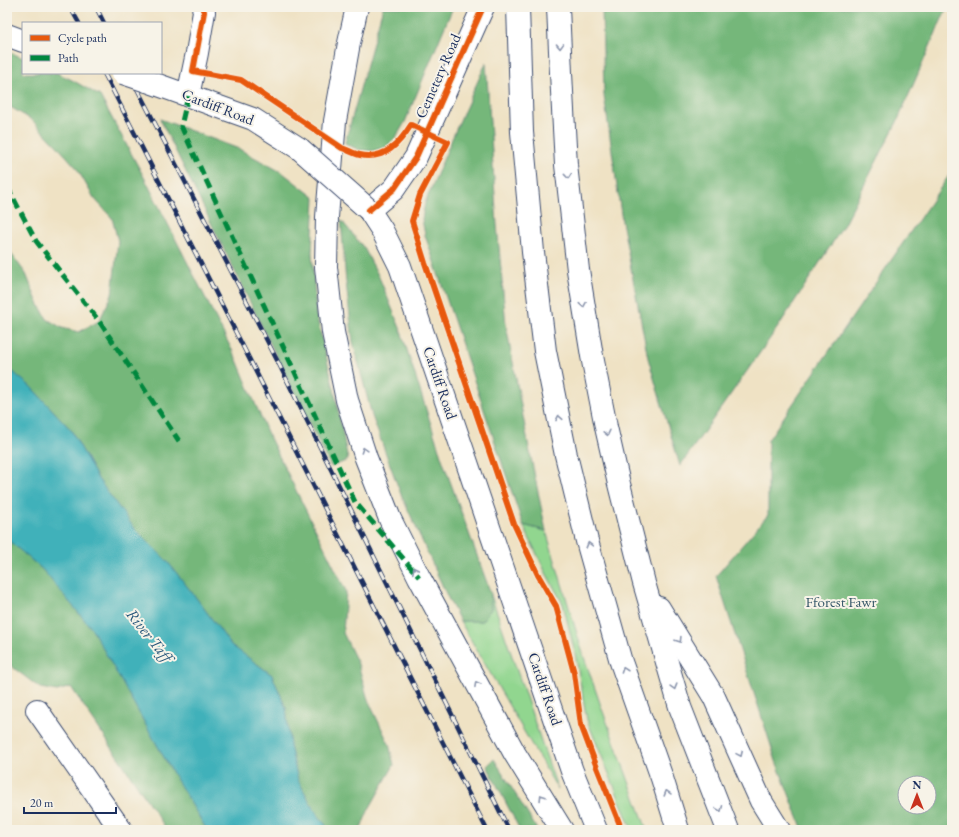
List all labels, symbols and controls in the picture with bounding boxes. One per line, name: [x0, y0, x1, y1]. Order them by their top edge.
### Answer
legend: [22, 22, 162, 74]
text: Cycle path: [58, 30, 107, 46]
street label: Cemetery Road: [410, 30, 465, 121]
one-way arrow: [555, 43, 564, 49]
text: Path: [58, 50, 79, 66]
street label: Cardiff Road: [179, 84, 257, 129]
one-way arrow: [563, 173, 572, 179]
one-way arrow: [579, 302, 587, 308]
street label: Cardiff Road: [419, 344, 462, 422]
one-way arrow: [555, 415, 563, 421]
one-way arrow: [603, 429, 611, 436]
one-way arrow: [360, 447, 368, 454]
one-way arrow: [585, 542, 593, 548]
one-way arrow: [412, 566, 420, 574]
park label: Fforest Fawr: [805, 592, 877, 611]
water label: River Taff: [122, 604, 180, 669]
one-way arrow: [674, 636, 681, 643]
street label: Cardiff Road: [524, 650, 567, 728]
one-way arrow: [620, 666, 629, 673]
one-way arrow: [475, 681, 482, 688]
one-way arrow: [669, 684, 678, 691]
one-way arrow: [735, 750, 743, 758]
north arrow: [897, 775, 937, 815]
text: N: [913, 778, 922, 792]
scale bar: [24, 789, 116, 815]
one-way arrow: [663, 789, 672, 796]
one-way arrow: [539, 794, 546, 801]
text: 20 m: [30, 795, 54, 811]
one-way arrow: [715, 805, 723, 812]

